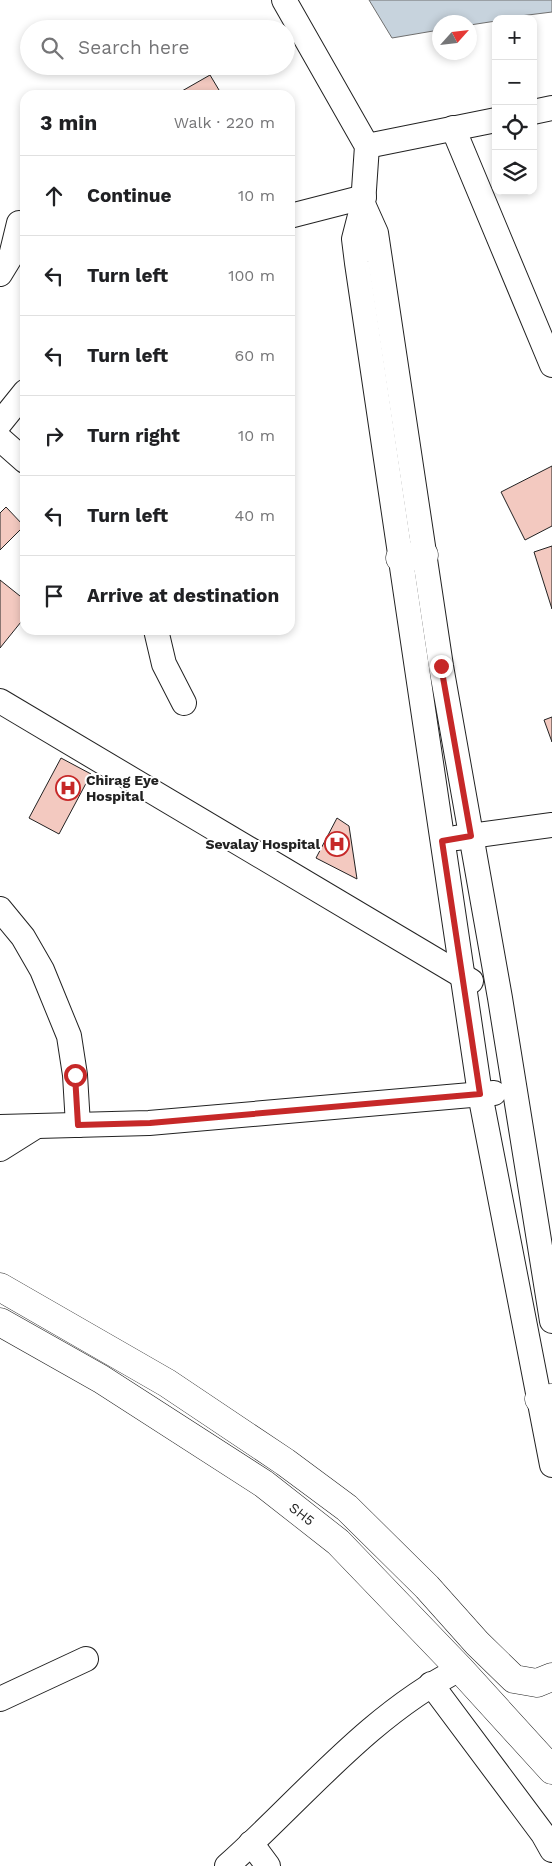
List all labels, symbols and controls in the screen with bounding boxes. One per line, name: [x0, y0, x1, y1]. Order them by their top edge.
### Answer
north arrow: [432, 15, 477, 60]
map controls: [492, 15, 537, 195]
button: +: [492, 15, 537, 60]
search box: [20, 20, 295, 75]
icon: search: [38, 34, 66, 62]
text: Search here: [78, 36, 189, 59]
button: −: [492, 60, 537, 105]
button: locate: [492, 105, 537, 150]
text: 3 min: [40, 110, 97, 135]
text: Walk · 220 m: [174, 113, 275, 132]
button: layers: [492, 150, 537, 195]
icon: ahead: [40, 182, 68, 210]
text: Continue: [87, 184, 171, 207]
text: 10 m: [238, 186, 275, 205]
icon: left: [40, 262, 68, 290]
text: Turn left: [87, 264, 168, 287]
text: 100 m: [228, 266, 275, 285]
icon: left: [40, 342, 68, 370]
text: Turn left: [87, 344, 168, 367]
text: 60 m: [235, 346, 275, 365]
icon: right: [40, 422, 68, 450]
text: Turn right: [87, 424, 180, 447]
text: 10 m: [238, 426, 275, 445]
icon: left: [40, 502, 68, 530]
text: Turn left: [87, 504, 168, 527]
text: 40 m: [235, 506, 275, 525]
icon: arrive: [40, 582, 68, 610]
text: Arrive at destination: [87, 584, 279, 607]
route end: [430, 655, 453, 678]
place label: Chirag Eye Hospital: [86, 772, 159, 804]
hospital icon: Chirag Eye Hospital: [55, 775, 81, 801]
hospital icon: Sevalay Hospital: [324, 831, 350, 857]
place label: Sevalay Hospital: [205, 836, 320, 852]
route start: [64, 1064, 87, 1087]
street label: SH5: [286, 1499, 318, 1529]

